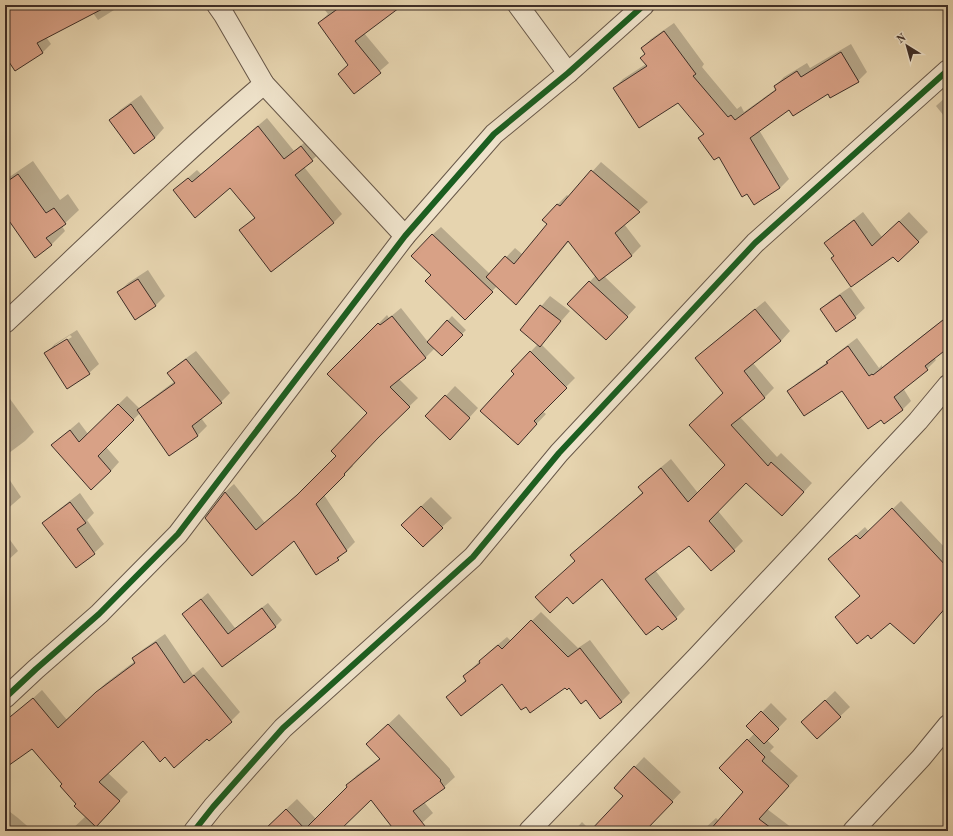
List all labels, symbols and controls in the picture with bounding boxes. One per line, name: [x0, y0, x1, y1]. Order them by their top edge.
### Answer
north arrow: [887, 26, 927, 66]
text: N: [895, 32, 909, 46]

